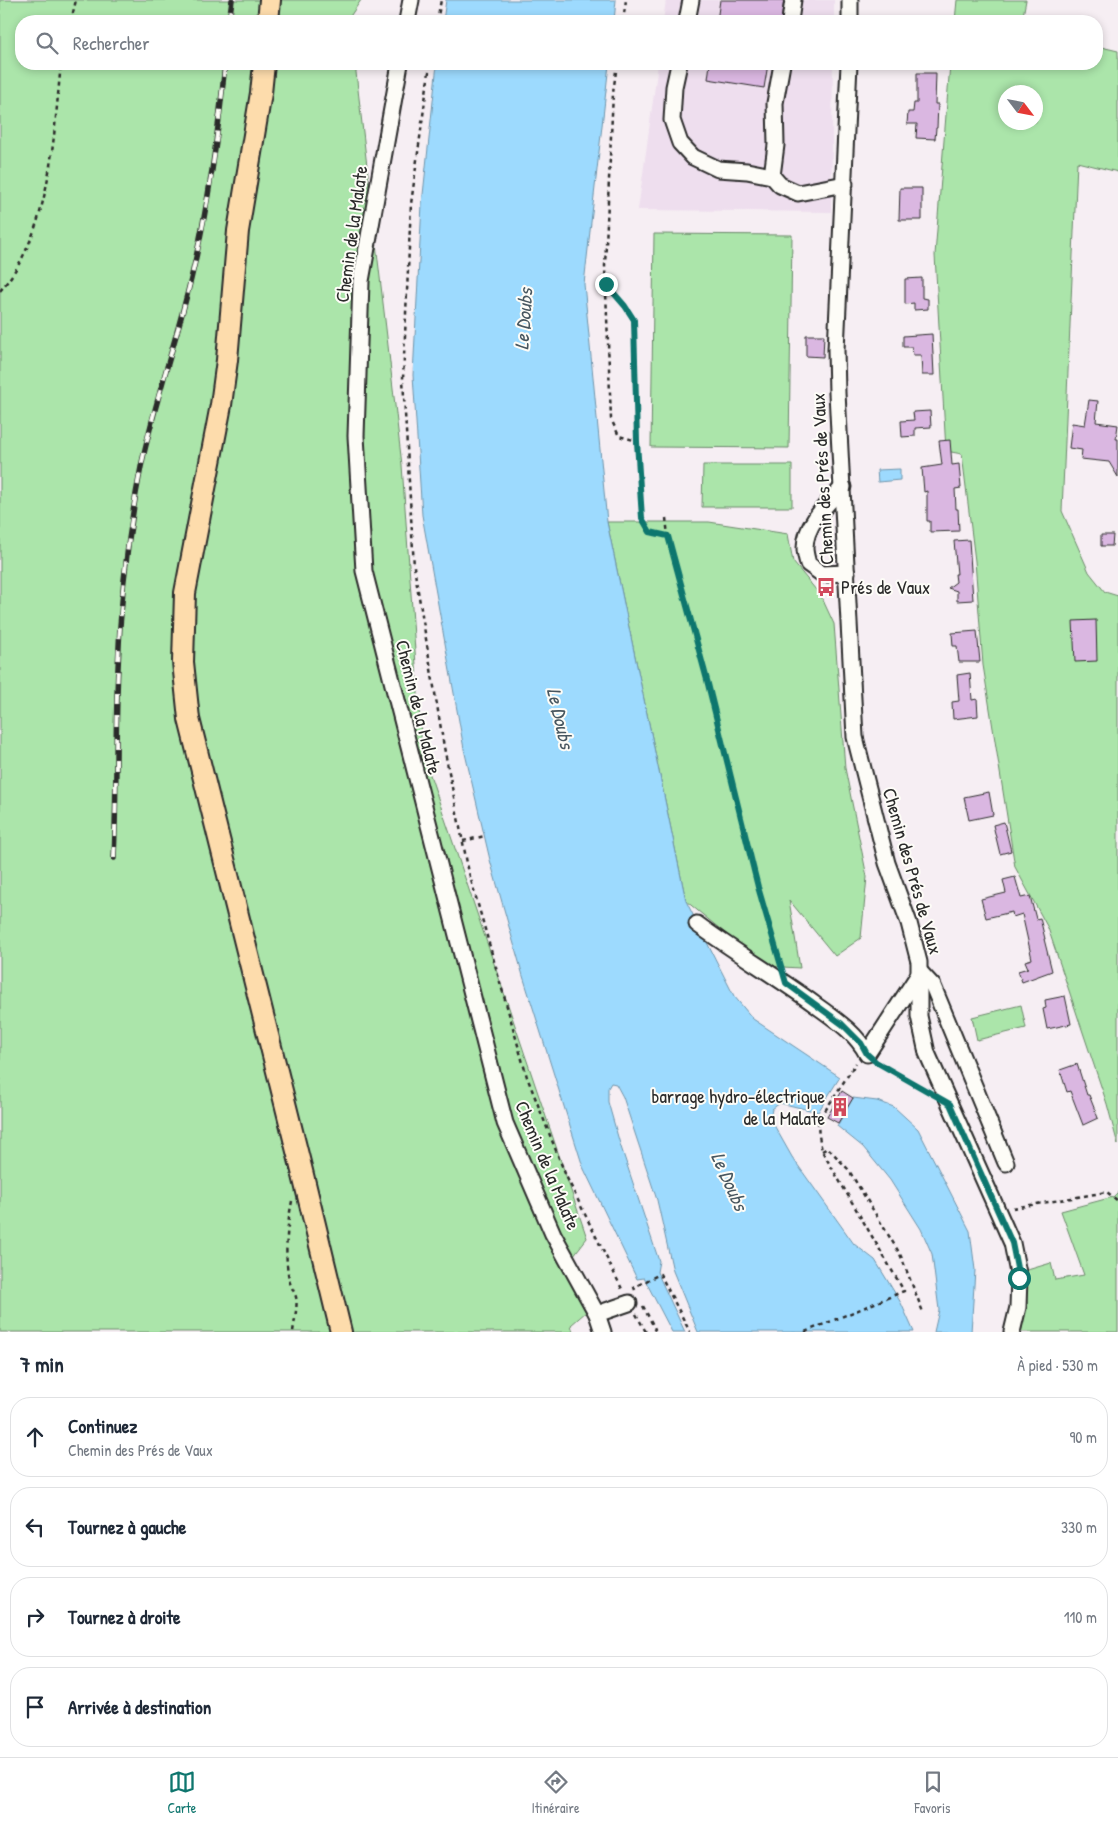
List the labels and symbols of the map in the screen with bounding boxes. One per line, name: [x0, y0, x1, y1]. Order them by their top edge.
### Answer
north arrow: [998, 85, 1043, 130]
street label: Chemin de la Malate: [329, 164, 374, 304]
route end: [595, 273, 618, 296]
water label: Le Doubs: [507, 285, 539, 351]
street label: Chemin des Prés de Vaux: [805, 392, 839, 566]
place label: Prés de Vaux: [841, 574, 930, 600]
bus stop icon: Prés de Vaux: [815, 576, 837, 598]
street label: Chemin de la Malate: [390, 637, 448, 777]
water label: Le Doubs: [541, 685, 582, 753]
street label: Chemin des Prés de Vaux: [877, 785, 949, 957]
place label: barrage hydro-électrique de la Malate: [652, 1083, 825, 1131]
building icon: barrage hydro-électrique de la Malate: [829, 1096, 851, 1118]
street label: Chemin de la Malate: [509, 1097, 587, 1234]
water label: Le Doubs: [705, 1147, 756, 1217]
route start: [1008, 1267, 1031, 1290]

